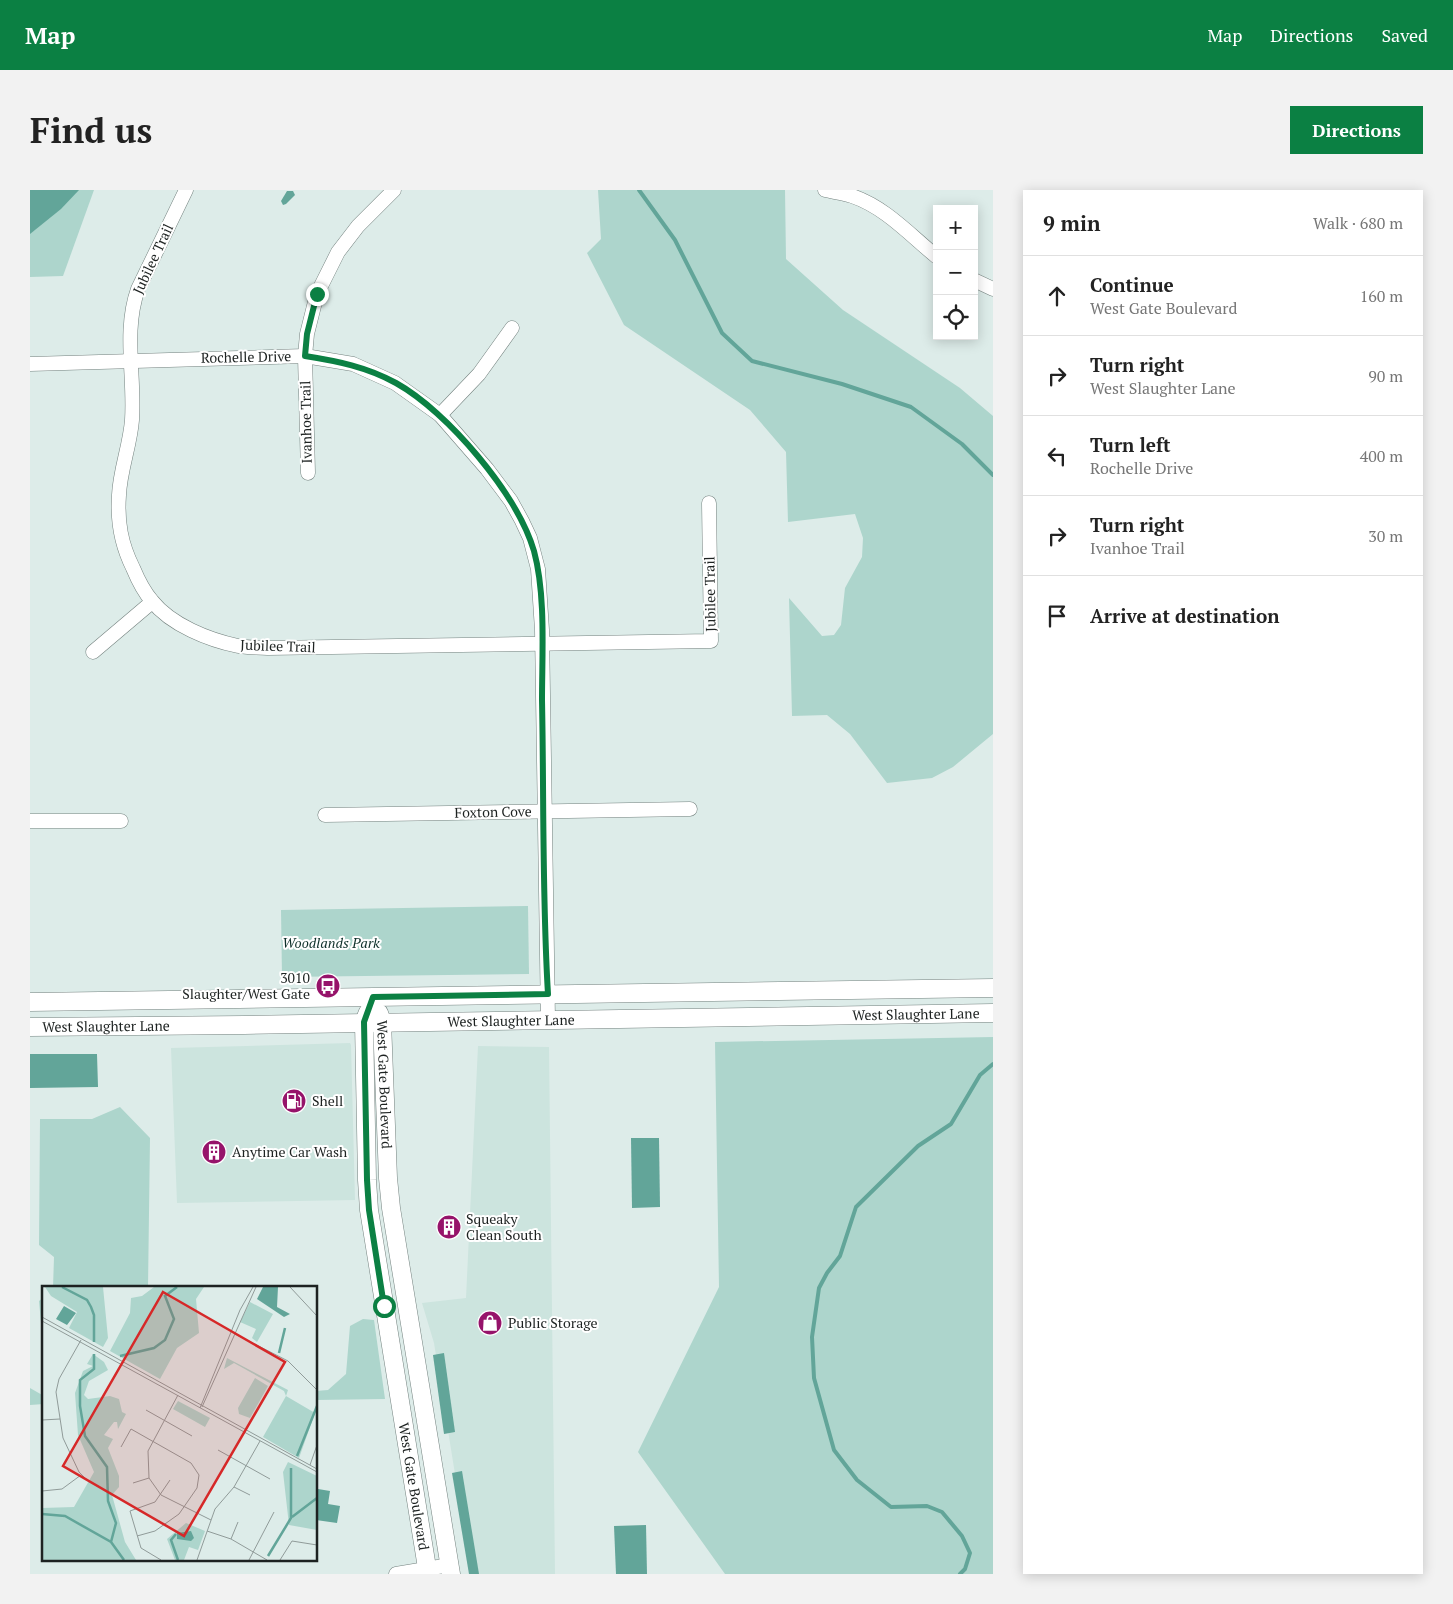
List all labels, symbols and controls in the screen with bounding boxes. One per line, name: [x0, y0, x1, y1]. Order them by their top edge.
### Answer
text: Map: [25, 19, 75, 51]
text: Map: [1207, 23, 1242, 47]
text: Directions: [1270, 23, 1353, 47]
text: Saved: [1381, 23, 1428, 47]
button: Directions: [1290, 106, 1423, 154]
text: Find us: [30, 107, 152, 153]
map controls: [933, 205, 978, 340]
button: +: [933, 205, 978, 250]
text: 9 min: [1043, 209, 1100, 237]
text: Walk · 680 m: [1313, 212, 1403, 234]
street label: Jubilee Trail: [128, 221, 177, 297]
button: −: [933, 250, 978, 295]
text: Continue: [1090, 272, 1174, 297]
icon: ahead: [1043, 282, 1071, 310]
route end: [306, 283, 329, 306]
text: 160 m: [1360, 285, 1403, 307]
button: locate: [933, 295, 978, 340]
text: West Gate Boulevard: [1090, 297, 1237, 319]
street label: Rochelle Drive: [201, 346, 291, 367]
text: Turn right: [1090, 352, 1184, 377]
icon: right: [1043, 362, 1071, 390]
text: 90 m: [1368, 365, 1403, 387]
text: West Slaughter Lane: [1090, 377, 1236, 399]
street label: Ivanhoe Trail: [295, 380, 316, 464]
text: Turn left: [1090, 432, 1171, 457]
icon: left: [1043, 442, 1071, 470]
text: 400 m: [1360, 445, 1403, 467]
text: Rochelle Drive: [1090, 457, 1193, 479]
text: Turn right: [1090, 512, 1184, 537]
icon: right: [1043, 522, 1071, 550]
text: 30 m: [1368, 525, 1403, 547]
text: Ivanhoe Trail: [1090, 537, 1185, 559]
street label: Jubilee Trail: [699, 556, 720, 632]
icon: arrive: [1043, 602, 1071, 630]
text: Arrive at destination: [1090, 603, 1279, 628]
street label: Jubilee Trail: [240, 635, 316, 656]
street label: Foxton Cove: [454, 801, 532, 822]
park label: Woodlands Park: [282, 933, 380, 952]
place label: 3010 Slaughter/West Gate: [182, 968, 310, 1003]
bus stop icon: 3010 Slaughter/West Gate: [315, 973, 341, 999]
street label: West Slaughter Lane: [852, 1003, 980, 1024]
street label: West Slaughter Lane: [447, 1010, 575, 1031]
street label: West Slaughter Lane: [42, 1016, 170, 1036]
street label: West Gate Boulevard: [373, 1020, 397, 1150]
fuel station icon: Shell: [281, 1088, 307, 1114]
place label: Shell: [312, 1091, 343, 1110]
building icon: Anytime Car Wash: [201, 1139, 227, 1165]
place label: Anytime Car Wash: [232, 1142, 347, 1161]
place label: Squeaky Clean South: [466, 1209, 542, 1244]
building icon: Squeaky Clean South: [436, 1214, 462, 1240]
inset map: [42, 1286, 318, 1562]
route start: [373, 1295, 396, 1318]
shop icon: Public Storage: [477, 1310, 503, 1336]
place label: Public Storage: [508, 1313, 598, 1332]
street label: West Gate Boulevard: [395, 1421, 434, 1552]

